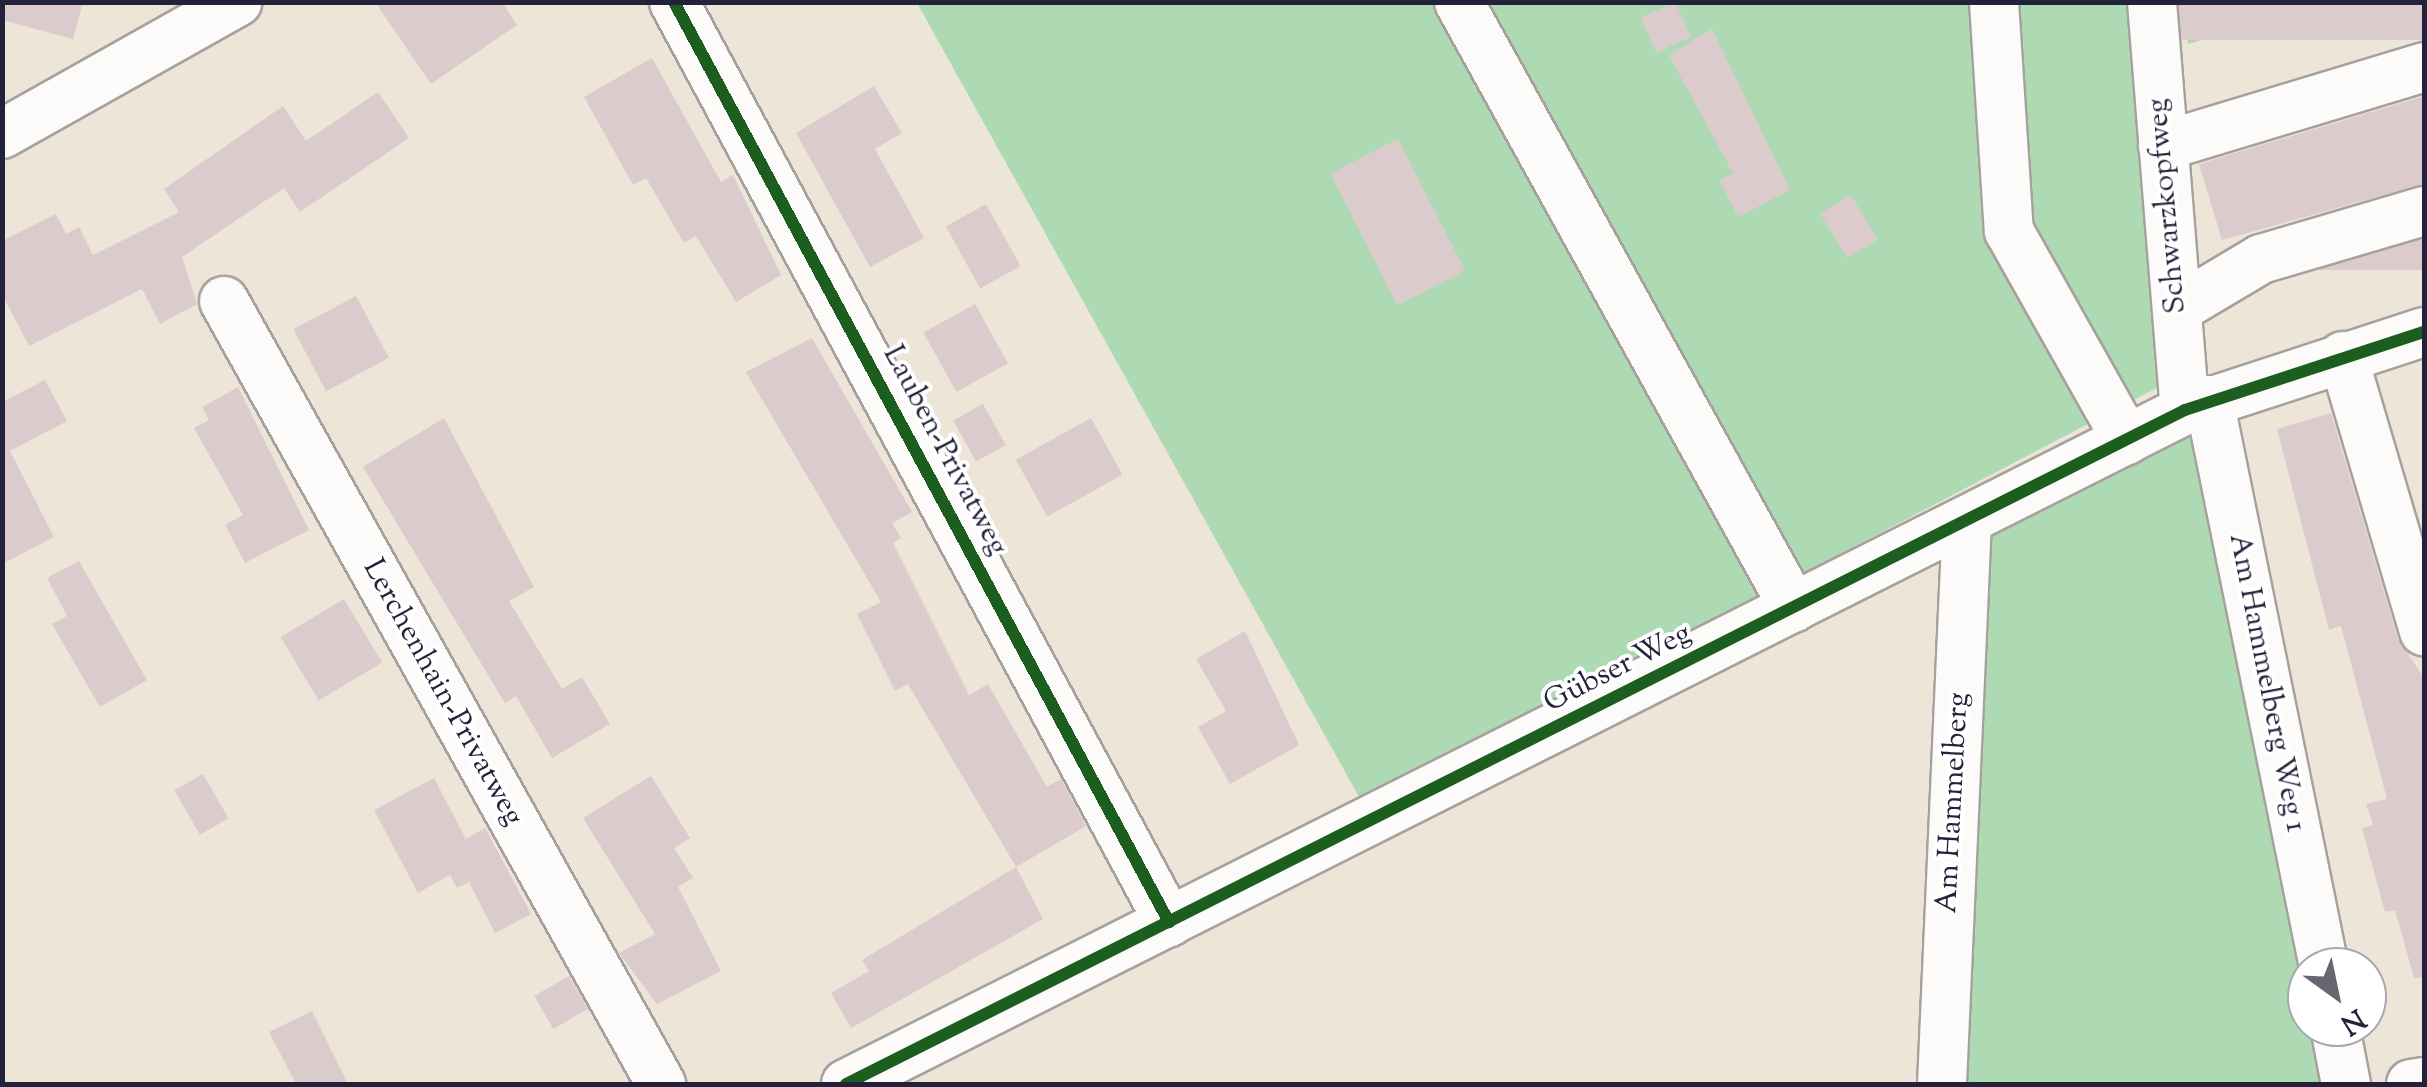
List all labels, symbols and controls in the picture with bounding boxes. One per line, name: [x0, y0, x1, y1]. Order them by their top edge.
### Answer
street label: Schwarzkopfweg: [2141, 97, 2195, 315]
street label: Lauben-Privatweg: [874, 340, 1014, 562]
street label: Am Hammelberg Weg 1: [2219, 531, 2313, 835]
street label: Lerchenhain-Privatweg: [354, 553, 530, 833]
street label: Gübser Weg: [1538, 617, 1698, 721]
street label: Am Hammelberg: [1930, 692, 1978, 914]
north arrow: [2287, 947, 2387, 1047]
text: N: [2332, 998, 2373, 1043]

